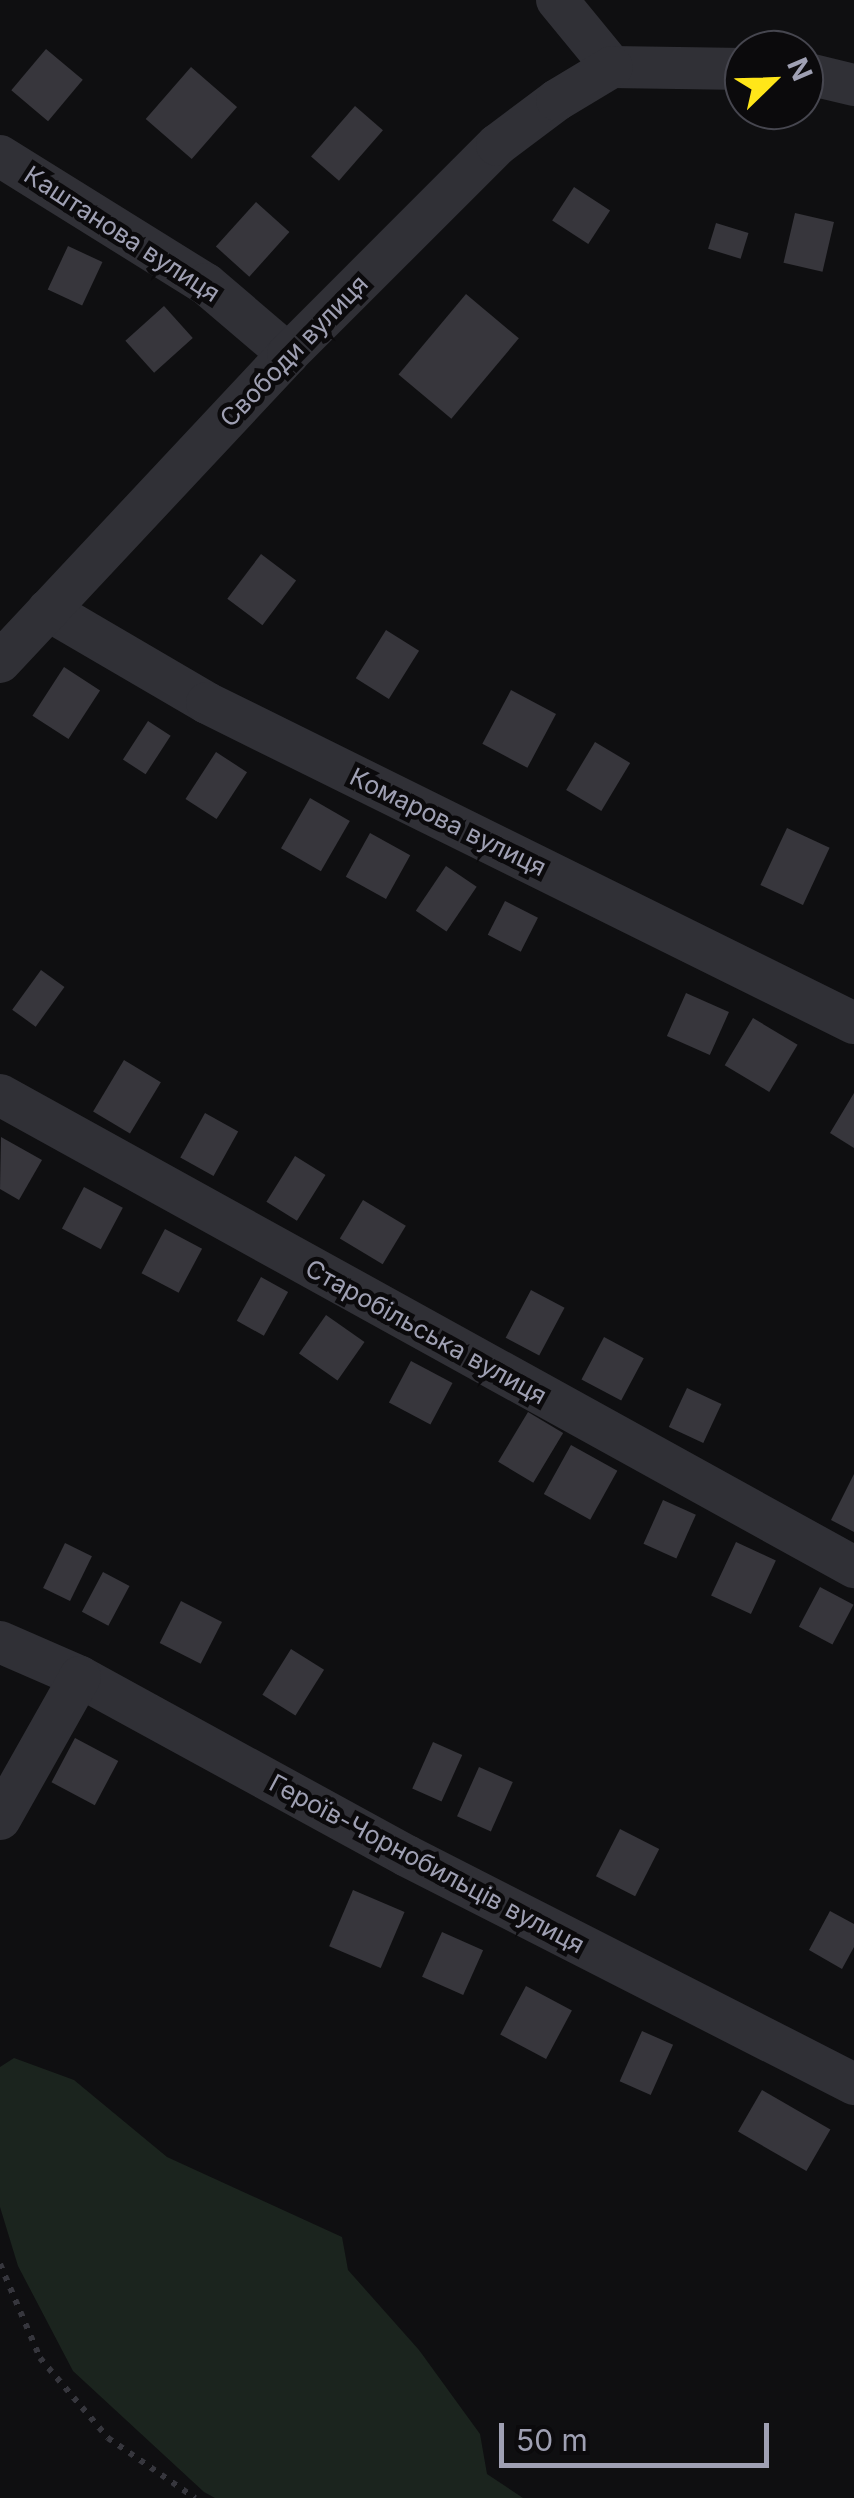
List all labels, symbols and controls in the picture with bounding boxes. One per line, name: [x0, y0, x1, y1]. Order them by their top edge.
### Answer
north arrow: [724, 30, 824, 130]
text: N: [780, 53, 820, 86]
street label: Каштанова вулиця: [19, 160, 225, 308]
street label: Свободи вулиця: [214, 269, 374, 433]
street label: Комарова вулиця: [345, 761, 551, 883]
street label: Старобільська вулиця: [300, 1253, 552, 1411]
street label: Героїв-Чорнобильців вулиця: [264, 1768, 590, 1960]
scale bar: [504, 2403, 774, 2465]
text: 50 m: [516, 2422, 588, 2458]

